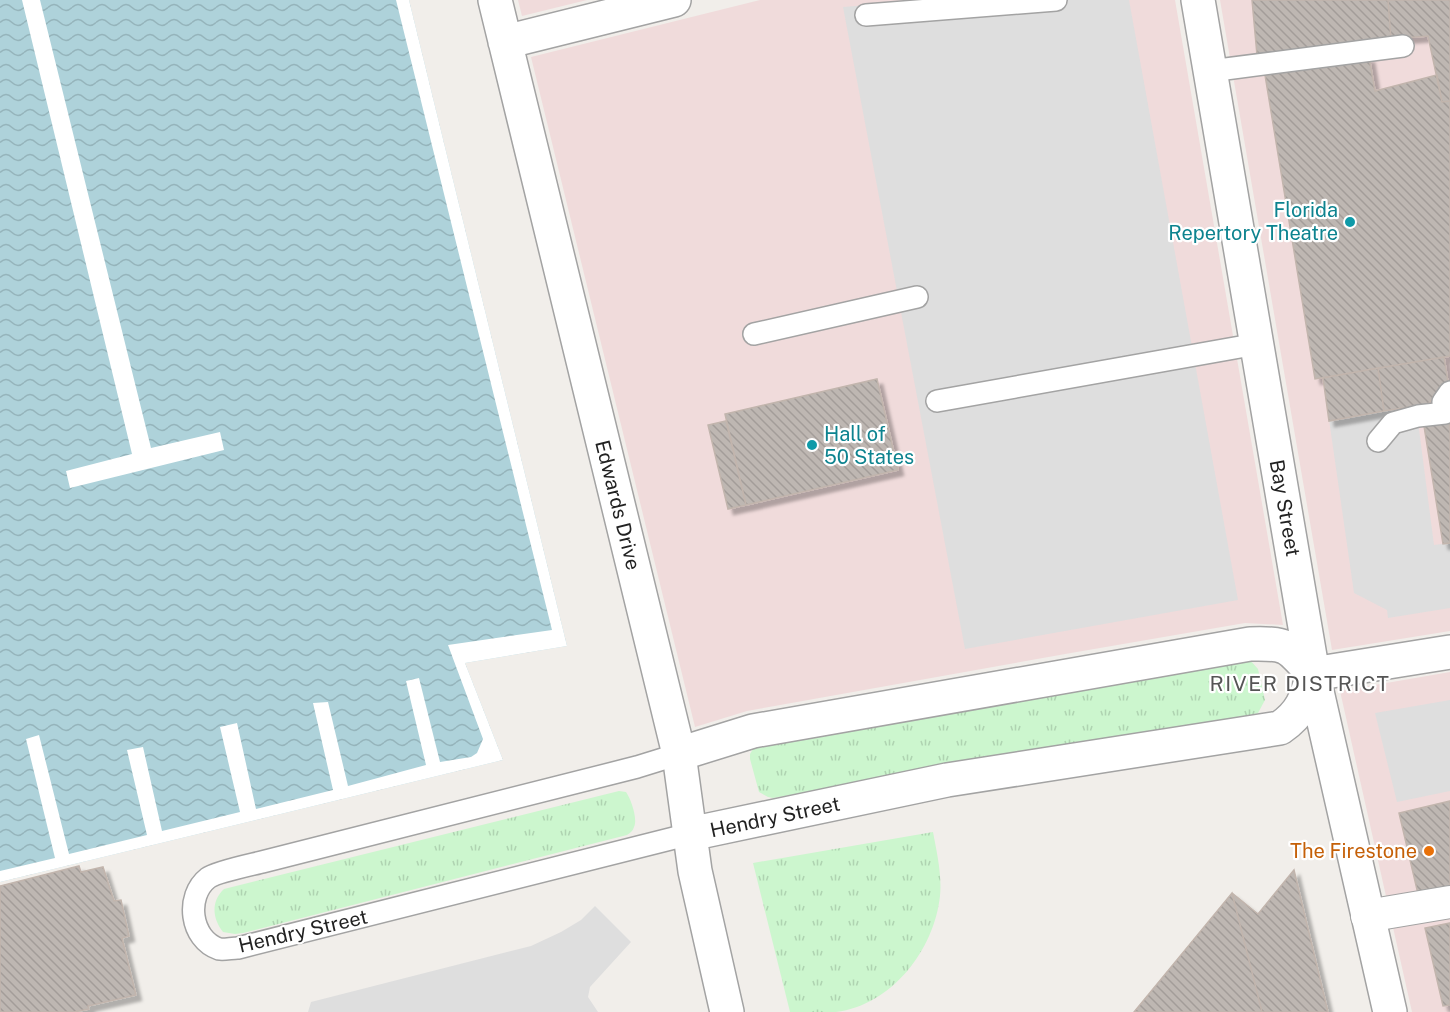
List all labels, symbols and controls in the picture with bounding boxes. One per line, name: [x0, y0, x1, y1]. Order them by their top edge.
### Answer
place label: Florida Repertory Theatre: [1168, 198, 1338, 245]
marker: Florida Repertory Theatre: [1343, 215, 1357, 229]
place label: Hall of 50 States: [824, 422, 914, 469]
street label: Edwards Drive: [590, 438, 646, 572]
marker: Hall of 50 States: [805, 438, 819, 452]
street label: Bay Street: [1265, 458, 1305, 558]
district label: RIVER DISTRICT: [1209, 671, 1391, 696]
street label: Hendry Street: [708, 792, 842, 842]
place label: The Firestone: [1290, 839, 1417, 863]
marker: The Firestone: [1422, 844, 1436, 858]
street label: Hendry Street: [236, 904, 370, 958]

